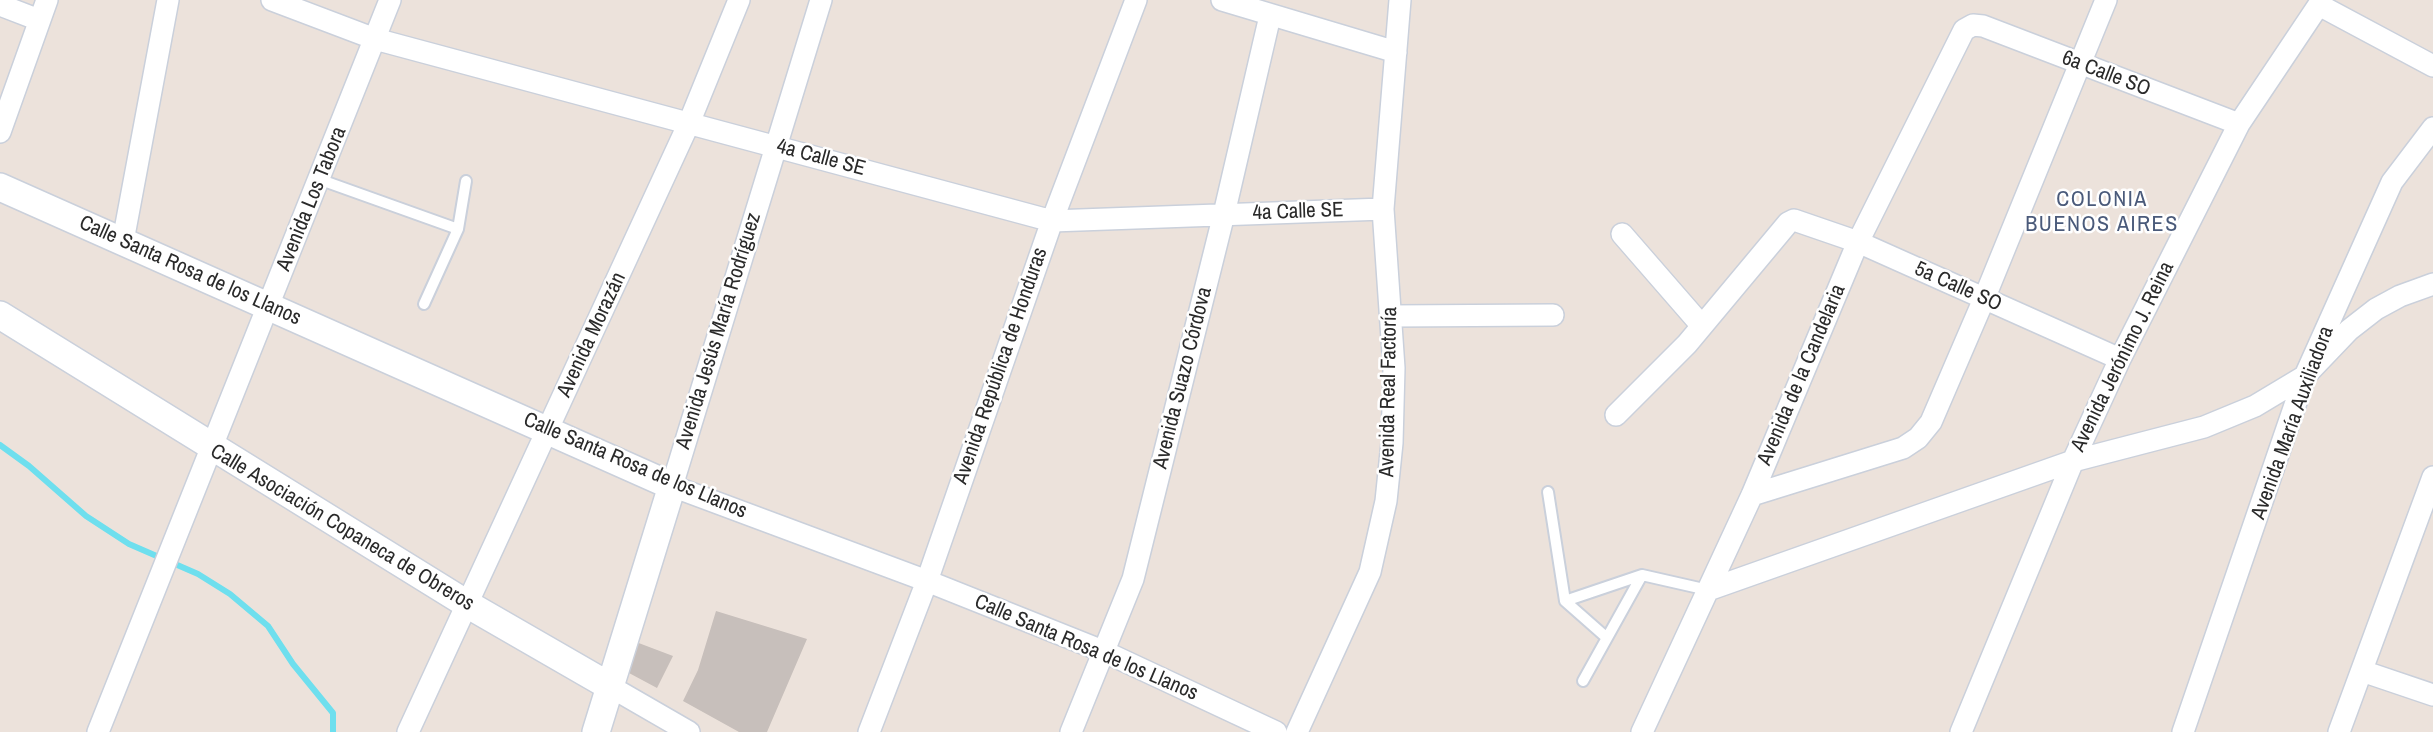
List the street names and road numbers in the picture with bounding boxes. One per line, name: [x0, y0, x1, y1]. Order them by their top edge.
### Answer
street label: 6a Calle SO: [2058, 46, 2154, 102]
street label: Avenida Los Tabora: [272, 123, 352, 275]
street label: 4a Calle SE: [774, 134, 868, 182]
street label: 4a Calle SE: [1252, 198, 1344, 226]
street label: Avenida Jesús María Rodríguez: [671, 210, 767, 452]
street label: Calle Santa Rosa de los Llanos: [75, 211, 305, 331]
street label: Avenida República de Honduras: [949, 244, 1053, 488]
street label: 5a Calle SO: [1910, 257, 2006, 317]
street label: Avenida Jerónimo J. Reina: [2066, 258, 2180, 456]
street label: Avenida Morazán: [552, 269, 632, 401]
street label: Avenida de la Candelaria: [1752, 281, 1852, 469]
street label: Avenida Suazo Córdova: [1148, 285, 1218, 471]
street label: Avenida Real Factoría: [1375, 307, 1403, 477]
street label: Avenida María Auxiliadora: [2246, 323, 2340, 523]
street label: Calle Santa Rosa de los Llanos: [519, 407, 751, 525]
street label: Calle Asociación Copaneca de Obreros: [205, 439, 479, 617]
street label: Calle Santa Rosa de los Llanos: [970, 589, 1202, 707]

